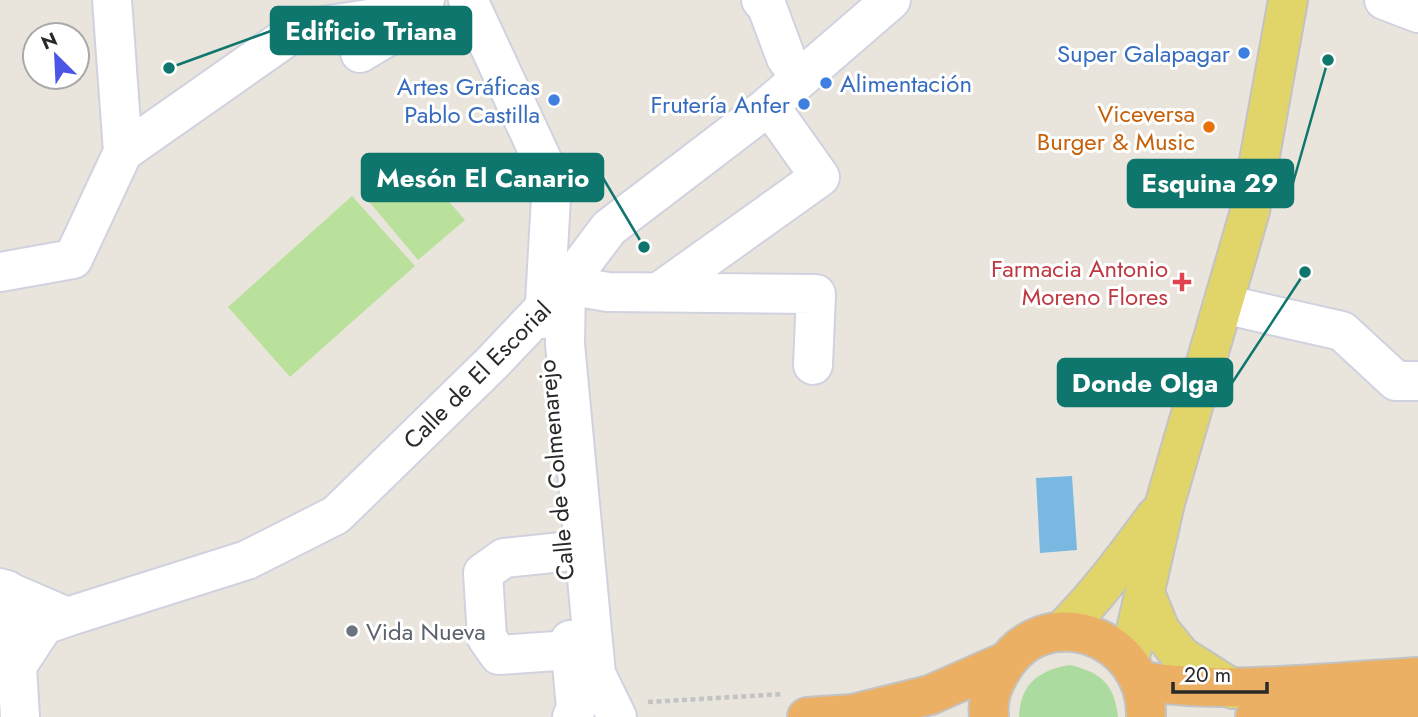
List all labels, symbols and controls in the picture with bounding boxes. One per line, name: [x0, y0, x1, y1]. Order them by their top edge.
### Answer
callout: Edificio Triana: [271, 7, 471, 54]
text: Edificio Triana: [285, 12, 457, 50]
north arrow: [21, 21, 91, 91]
text: N: [37, 26, 62, 56]
place label: Super Galapagar: [1057, 36, 1231, 71]
marker: Super Galapagar: [1236, 45, 1252, 61]
place label: Alimentación: [840, 66, 972, 101]
place label: Artes Gráficas Pablo Castilla: [397, 69, 540, 132]
marker: Alimentación: [818, 75, 834, 91]
place label: Frutería Anfer: [650, 87, 791, 122]
marker: Artes Gráficas Pablo Castilla: [546, 92, 562, 108]
marker: Frutería Anfer: [796, 96, 812, 112]
place label: Viceversa Burger & Music: [1037, 96, 1195, 159]
marker: Viceversa Burger & Music: [1201, 119, 1217, 135]
callout: Mesón El Canario: [362, 154, 603, 201]
text: Mesón El Canario: [377, 159, 589, 197]
callout: Esquina 29: [1128, 160, 1293, 207]
text: Esquina 29: [1142, 164, 1278, 202]
place label: Farmacia Antonio Moreno Flores: [991, 251, 1168, 314]
marker: Farmacia Antonio Moreno Flores: [1174, 274, 1190, 290]
street label: Calle de El Escorial: [395, 293, 559, 457]
street label: Calle de Colmenarejo: [529, 358, 583, 582]
callout: Donde Olga: [1058, 359, 1232, 406]
text: Donde Olga: [1072, 364, 1218, 402]
place label: Vida Nueva: [366, 614, 486, 649]
marker: Vida Nueva: [344, 623, 360, 639]
scale bar: [1173, 650, 1268, 694]
text: 20 m: [1184, 660, 1231, 690]

